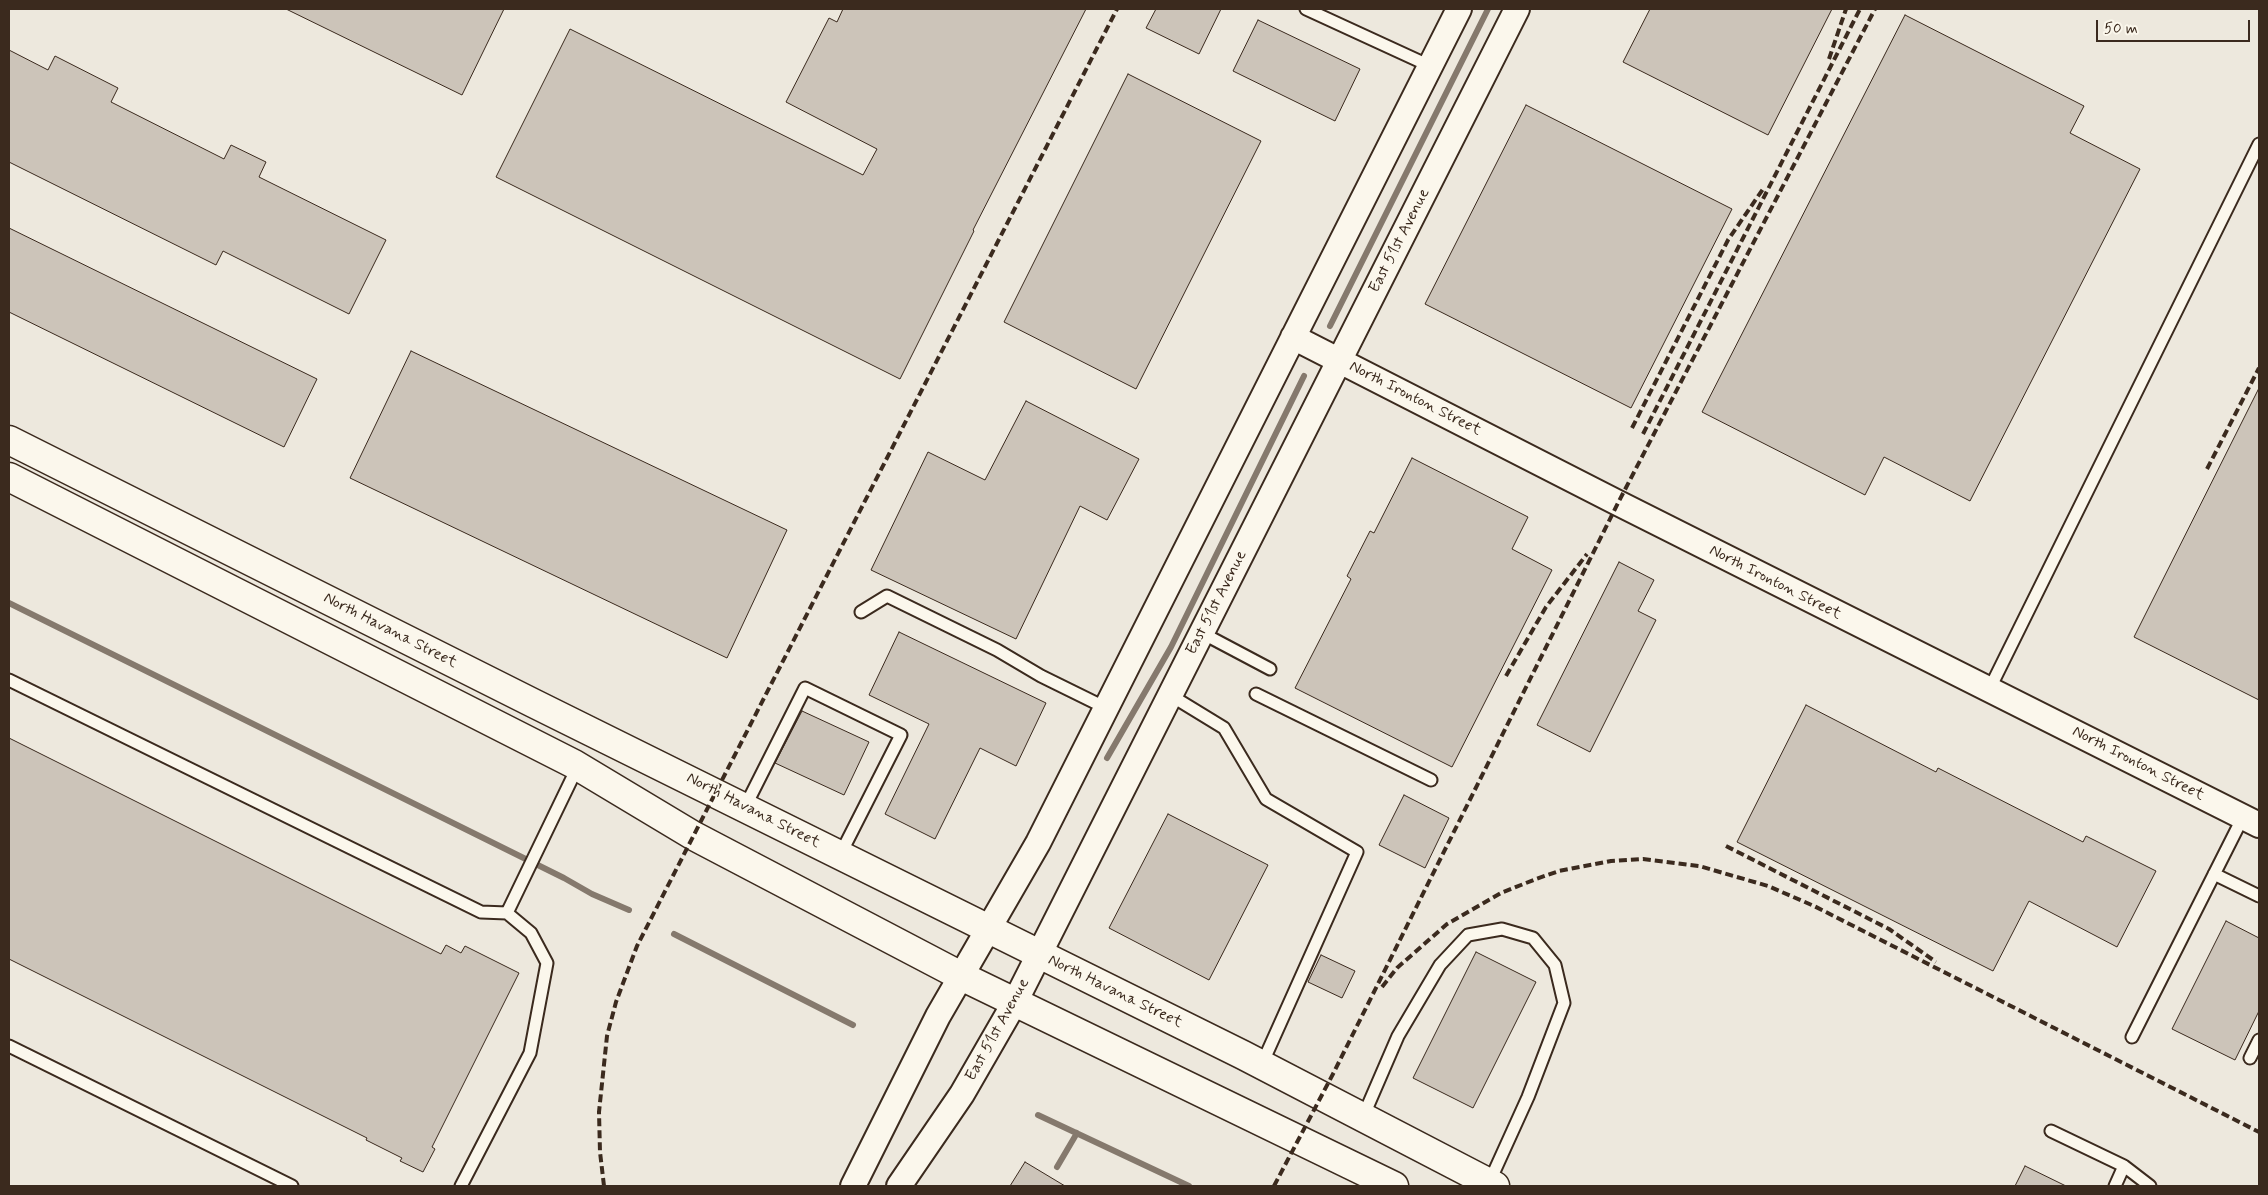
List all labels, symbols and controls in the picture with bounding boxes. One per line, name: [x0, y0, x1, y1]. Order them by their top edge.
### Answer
scale bar: [2098, 10, 2252, 42]
text: 50 m: [2104, 19, 2138, 39]
street label: East 51st Avenue: [1365, 186, 1435, 296]
street label: North Ironton Street: [1346, 357, 1484, 441]
street label: North Ironton Street: [1706, 541, 1844, 625]
street label: East 51st Avenue: [1182, 548, 1252, 658]
street label: North Havana Street: [320, 589, 460, 673]
street label: North Ironton Street: [2069, 722, 2207, 806]
street label: North Havana Street: [683, 769, 823, 853]
street label: North Havana Street: [1045, 951, 1185, 1033]
street label: East 51st Avenue: [962, 975, 1034, 1085]

